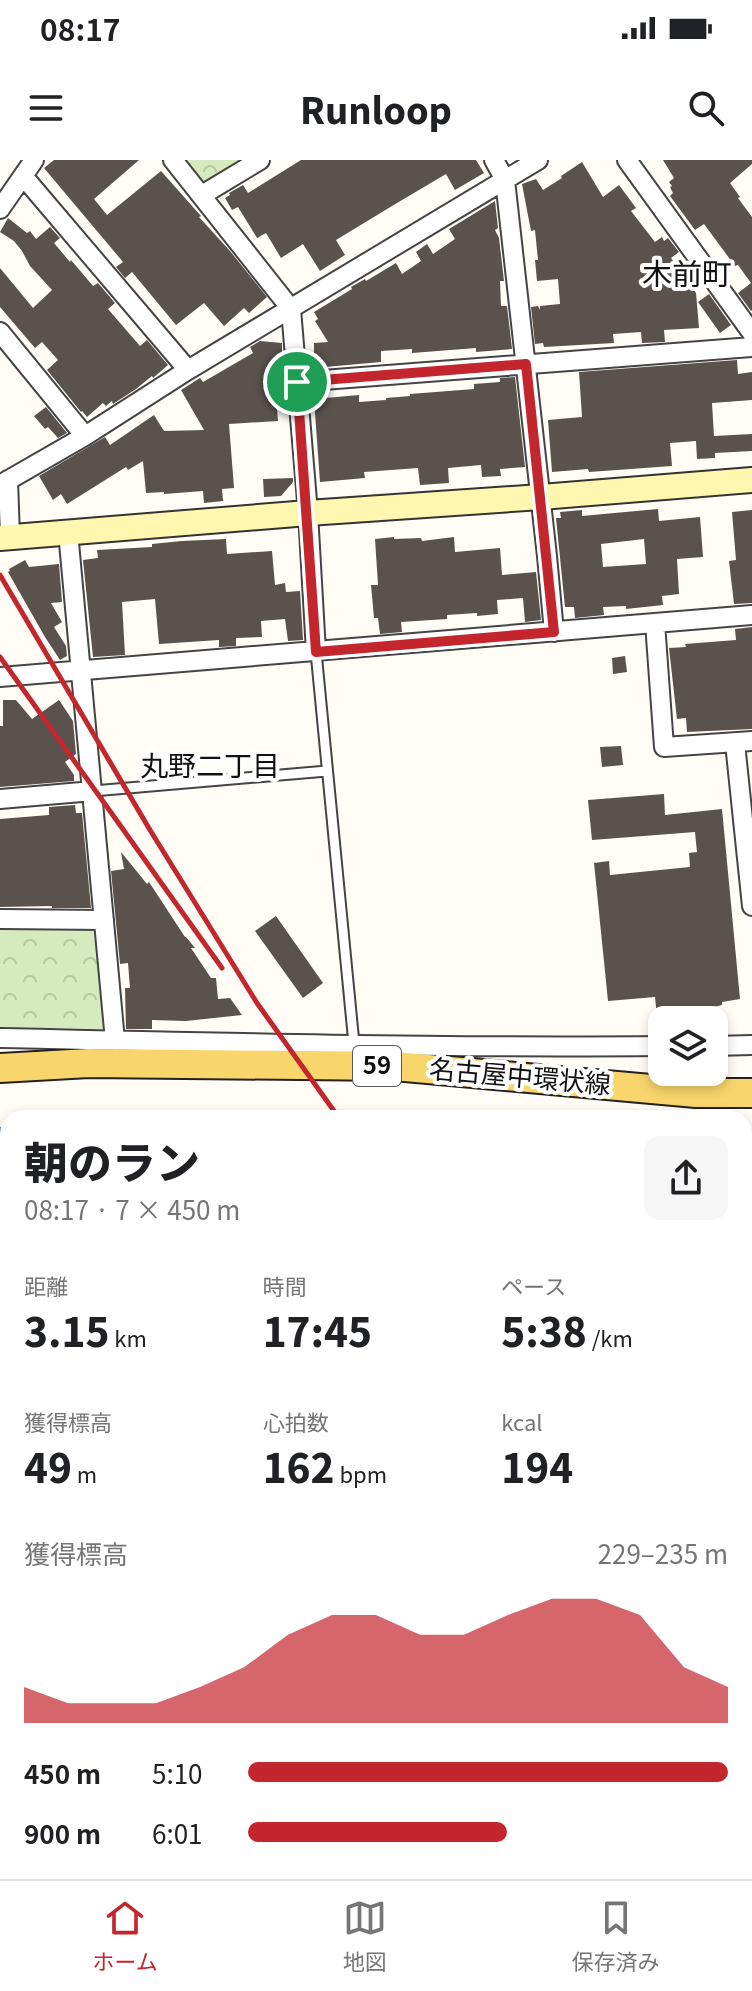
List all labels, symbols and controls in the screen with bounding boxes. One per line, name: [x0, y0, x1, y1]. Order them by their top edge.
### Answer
text: 08:17: [40, 6, 121, 50]
text: Runloop: [300, 82, 452, 134]
icon: menu: [24, 86, 68, 130]
icon: search: [684, 86, 728, 130]
district label: 木前町: [642, 250, 732, 294]
pin: [263, 348, 331, 416]
icon: arrive: [275, 360, 319, 404]
district label: 丸野二丁目: [140, 744, 280, 784]
map controls: [648, 1006, 728, 1086]
button: layers: [648, 1006, 728, 1086]
road number: 59: [353, 1046, 401, 1086]
street label: 名古屋中環状線: [428, 1048, 612, 1101]
text: 朝のラン: [24, 1128, 200, 1192]
button: share: [644, 1136, 728, 1220]
text: 08:17 · 7 × 450 m: [24, 1190, 240, 1227]
text: 距離: [24, 1269, 68, 1301]
text: 時間: [263, 1269, 307, 1301]
text: ペース: [501, 1269, 566, 1301]
text: 3.15: [24, 1301, 109, 1359]
text: 17:45: [263, 1301, 372, 1359]
text: 5:38: [501, 1301, 587, 1359]
text: km: [109, 1321, 147, 1353]
text: /km: [587, 1321, 633, 1353]
text: 獲得標高: [24, 1405, 112, 1437]
text: 心拍数: [263, 1405, 329, 1437]
text: kcal: [501, 1405, 543, 1437]
text: 49: [24, 1437, 72, 1495]
text: 162: [263, 1437, 335, 1495]
text: 194: [501, 1437, 573, 1495]
text: m: [72, 1457, 97, 1489]
text: bpm: [335, 1457, 387, 1489]
text: 獲得標高: [24, 1534, 128, 1571]
text: 229–235 m: [598, 1534, 728, 1571]
text: 450 m: [24, 1754, 101, 1791]
text: 5:10: [152, 1754, 203, 1791]
text: 900 m: [24, 1814, 101, 1851]
text: 6:01: [152, 1814, 203, 1851]
tab: ホーム: [92, 1896, 158, 1976]
tab: 地図: [343, 1896, 387, 1976]
tab: 保存済み: [572, 1896, 660, 1976]

